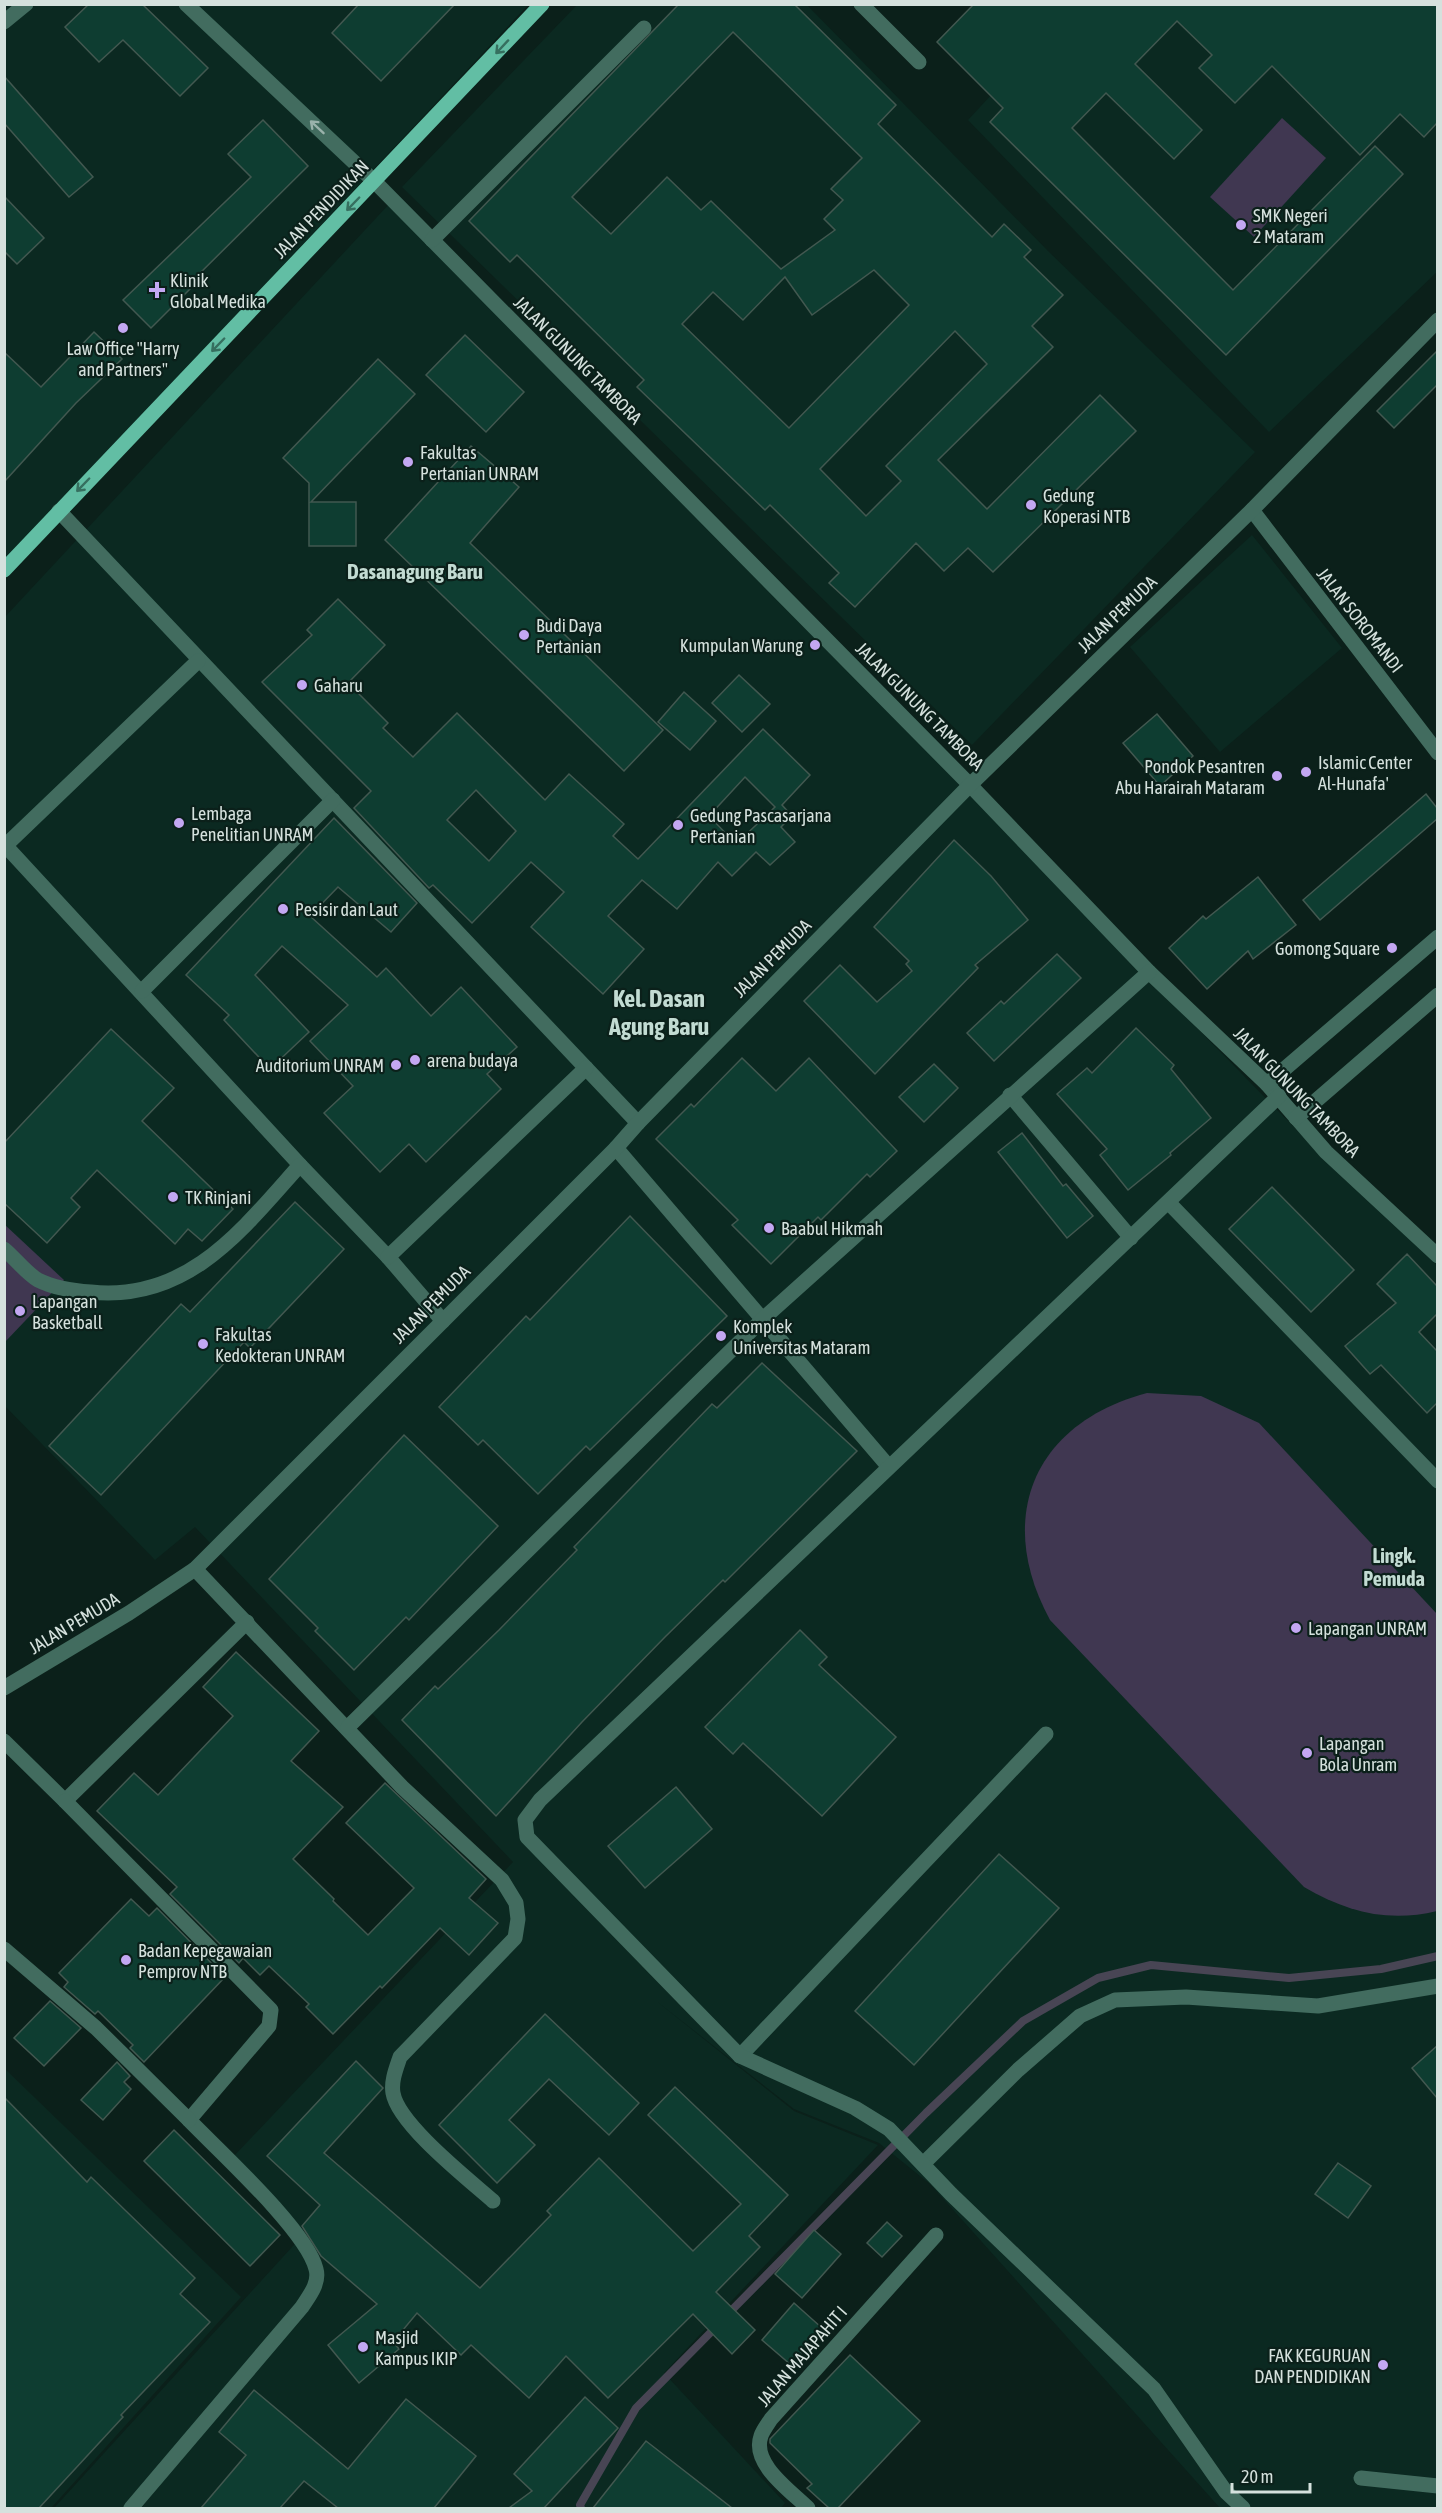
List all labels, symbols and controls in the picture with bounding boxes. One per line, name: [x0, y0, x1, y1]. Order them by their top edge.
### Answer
one-way arrow: [495, 39, 509, 54]
one-way arrow: [309, 120, 324, 134]
street label: JALAN PENDIDIKAN: [269, 156, 373, 262]
one-way arrow: [346, 196, 361, 211]
place label: SMK Negeri 2 Mataram: [1253, 205, 1328, 247]
marker: SMK Negeri 2 Mataram: [1234, 218, 1248, 232]
place label: Klinik Global Medika: [170, 270, 266, 312]
marker: Klinik Global Medika: [148, 281, 166, 299]
street label: JALAN GUNUNG TAMBORA: [510, 292, 647, 429]
marker: Law Office "Harry and Partners": [116, 321, 130, 335]
one-way arrow: [211, 337, 226, 352]
place label: Law Office "Harry and Partners": [67, 338, 180, 380]
place label: Fakultas Pertanian UNRAM: [420, 442, 539, 484]
marker: Fakultas Pertanian UNRAM: [401, 455, 415, 469]
one-way arrow: [76, 478, 91, 493]
place label: Gedung Koperasi NTB: [1043, 485, 1130, 527]
marker: Gedung Koperasi NTB: [1024, 498, 1038, 512]
district label: Dasanagung Baru: [347, 559, 483, 583]
street label: JALAN SOROMANDI: [1313, 563, 1407, 677]
street label: JALAN PEMUDA: [1073, 571, 1161, 657]
place label: Budi Daya Pertanian: [536, 615, 602, 657]
marker: Budi Daya Pertanian: [517, 628, 531, 642]
place label: Kumpulan Warung: [680, 635, 803, 656]
marker: Kumpulan Warung: [808, 638, 822, 652]
street label: JALAN GUNUNG TAMBORA: [852, 638, 989, 775]
place label: Gaharu: [314, 675, 363, 696]
marker: Gaharu: [295, 678, 309, 692]
place label: Islamic Center Al-Hunafa': [1318, 752, 1412, 794]
place label: Pondok Pesantren Abu Harairah Mataram: [1115, 756, 1265, 798]
marker: Islamic Center Al-Hunafa': [1299, 765, 1313, 779]
marker: Pondok Pesantren Abu Harairah Mataram: [1270, 769, 1284, 783]
place label: Lembaga Penelitian UNRAM: [191, 803, 314, 845]
place label: Gedung Pascasarjana Pertanian: [690, 805, 832, 847]
marker: Lembaga Penelitian UNRAM: [172, 816, 186, 830]
marker: Gedung Pascasarjana Pertanian: [671, 818, 685, 832]
place label: Pesisir dan Laut: [295, 899, 398, 920]
marker: Pesisir dan Laut: [276, 902, 290, 916]
street label: JALAN PEMUDA: [729, 915, 815, 1001]
place label: Gomong Square: [1275, 938, 1380, 959]
marker: Gomong Square: [1385, 941, 1399, 955]
district label: Kel. Dasan Agung Baru: [608, 985, 709, 1040]
street label: JALAN GUNUNG TAMBORA: [1230, 1023, 1365, 1161]
place label: arena budaya: [427, 1050, 518, 1071]
marker: arena budaya: [408, 1053, 422, 1067]
place label: Auditorium UNRAM: [256, 1055, 384, 1076]
marker: Auditorium UNRAM: [389, 1058, 403, 1072]
place label: TK Rinjani: [185, 1187, 251, 1208]
marker: TK Rinjani: [166, 1190, 180, 1204]
place label: Baabul Hikmah: [781, 1218, 883, 1239]
marker: Baabul Hikmah: [762, 1221, 776, 1235]
street label: JALAN PEMUDA: [388, 1261, 474, 1347]
place label: Lapangan Basketball: [32, 1291, 103, 1333]
marker: Lapangan Basketball: [13, 1304, 27, 1318]
place label: Komplek Universitas Mataram: [733, 1316, 870, 1358]
place label: Fakultas Kedokteran UNRAM: [215, 1324, 345, 1366]
marker: Komplek Universitas Mataram: [714, 1329, 728, 1343]
marker: Fakultas Kedokteran UNRAM: [196, 1337, 210, 1351]
district label: Lingk. Pemuda: [1363, 1544, 1425, 1590]
street label: JALAN PEMUDA: [25, 1588, 123, 1658]
place label: Lapangan UNRAM: [1308, 1618, 1427, 1639]
marker: Lapangan UNRAM: [1289, 1621, 1303, 1635]
place label: Lapangan Bola Unram: [1319, 1733, 1397, 1775]
marker: Lapangan Bola Unram: [1300, 1746, 1314, 1760]
place label: Badan Kepegawaian Pemprov NTB: [138, 1940, 272, 1982]
marker: Badan Kepegawaian Pemprov NTB: [119, 1953, 133, 1967]
street label: JALAN MAJAPAHIT I: [753, 2302, 851, 2410]
place label: Masjid Kampus IKIP: [375, 2327, 458, 2369]
marker: Masjid Kampus IKIP: [356, 2340, 370, 2354]
place label: FAK KEGURUAN DAN PENDIDIKAN: [1254, 2345, 1371, 2387]
marker: FAK KEGURUAN DAN PENDIDIKAN: [1376, 2358, 1390, 2372]
scale bar: [1232, 2456, 1310, 2494]
text: 20 m: [1241, 2466, 1273, 2487]

